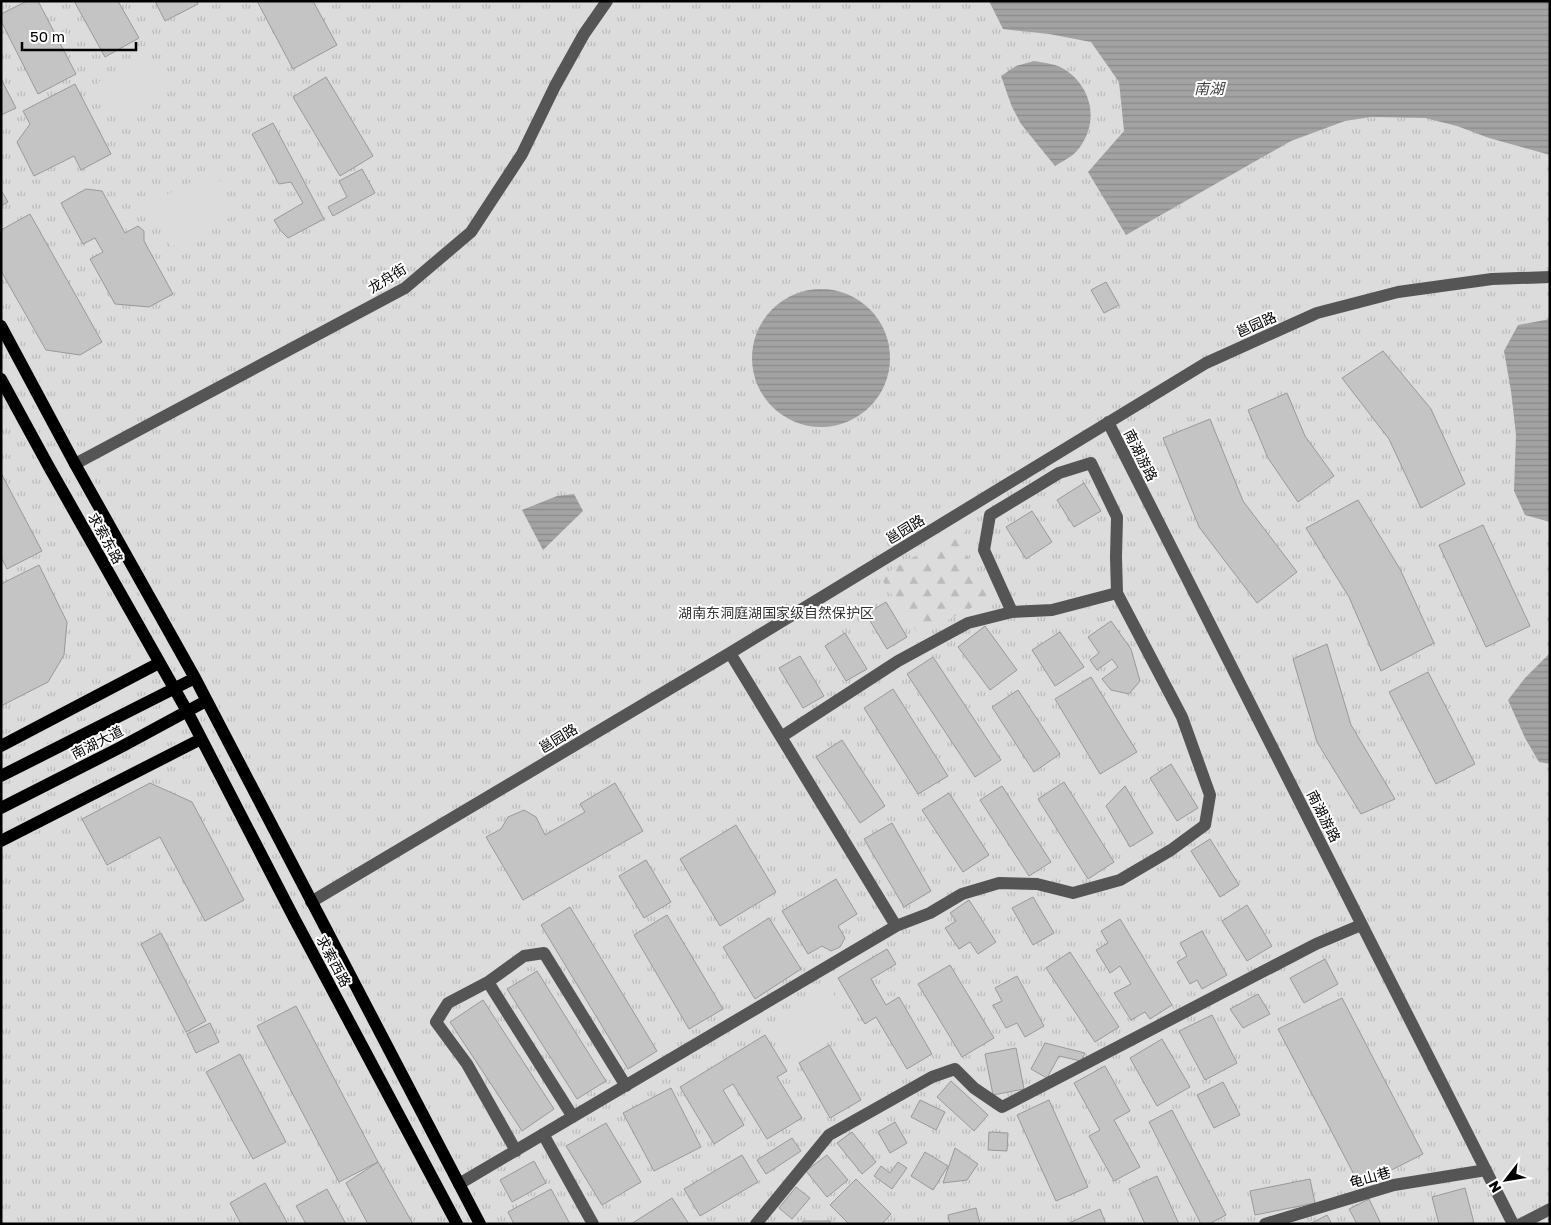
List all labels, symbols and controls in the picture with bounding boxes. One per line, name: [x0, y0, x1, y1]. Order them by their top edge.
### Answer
scale bar: [22, 20, 136, 52]
text: 50 m: [30, 27, 65, 45]
water label: 南湖: [1194, 79, 1226, 97]
street label: 龙舟街: [365, 260, 409, 296]
street label: 邕园路: [1233, 308, 1279, 340]
street label: 南湖游路: [1121, 426, 1161, 484]
street label: 求索东路: [85, 509, 127, 567]
street label: 邕园路: [883, 511, 927, 547]
park label: 湖南东洞庭湖国家级自然保护区: [678, 604, 874, 621]
street label: 邕园路: [536, 720, 580, 756]
street label: 南湖大道: [68, 722, 126, 762]
street label: 南湖游路: [1304, 787, 1344, 845]
street label: 求索西路: [313, 932, 355, 990]
north arrow: [1481, 1155, 1531, 1205]
street label: 龟山巷: [1347, 1163, 1393, 1191]
text: N: [1484, 1178, 1504, 1196]

